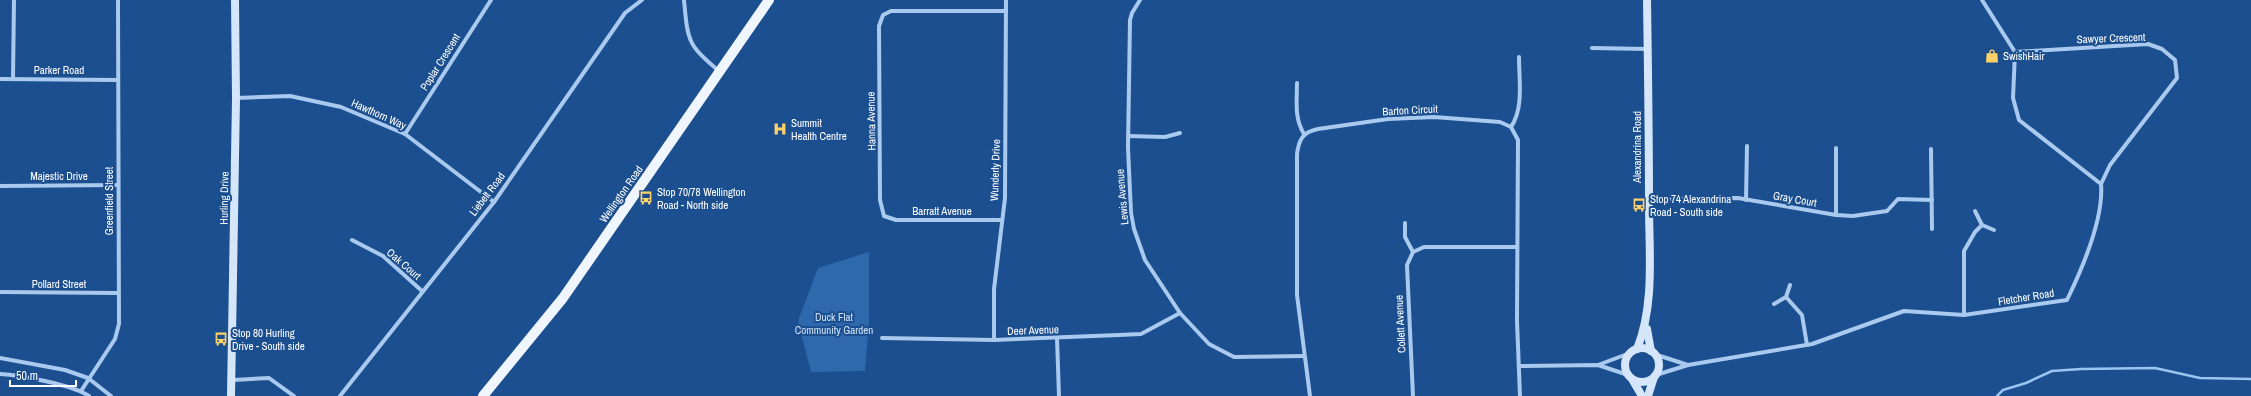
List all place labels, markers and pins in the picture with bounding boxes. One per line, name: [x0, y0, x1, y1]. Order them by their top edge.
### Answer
shop icon: SwishHair: [1984, 48, 2000, 64]
place label: SwishHair: [2003, 49, 2045, 63]
place label: Summit Health Centre: [791, 116, 847, 143]
hospital icon: Summit Health Centre: [772, 121, 788, 137]
place label: Stop 70/78 Wellington Road - North side: [657, 185, 746, 212]
bus stop icon: Stop 70/78 Wellington Road - North side: [638, 190, 654, 206]
place label: Stop 74 Alexandrina Road - South side: [1650, 192, 1731, 219]
bus stop icon: Stop 74 Alexandrina Road - South side: [1631, 197, 1647, 213]
place label: Stop 80 Hurling Drive - South side: [232, 326, 305, 353]
bus stop icon: Stop 80 Hurling Drive - South side: [213, 331, 229, 347]

